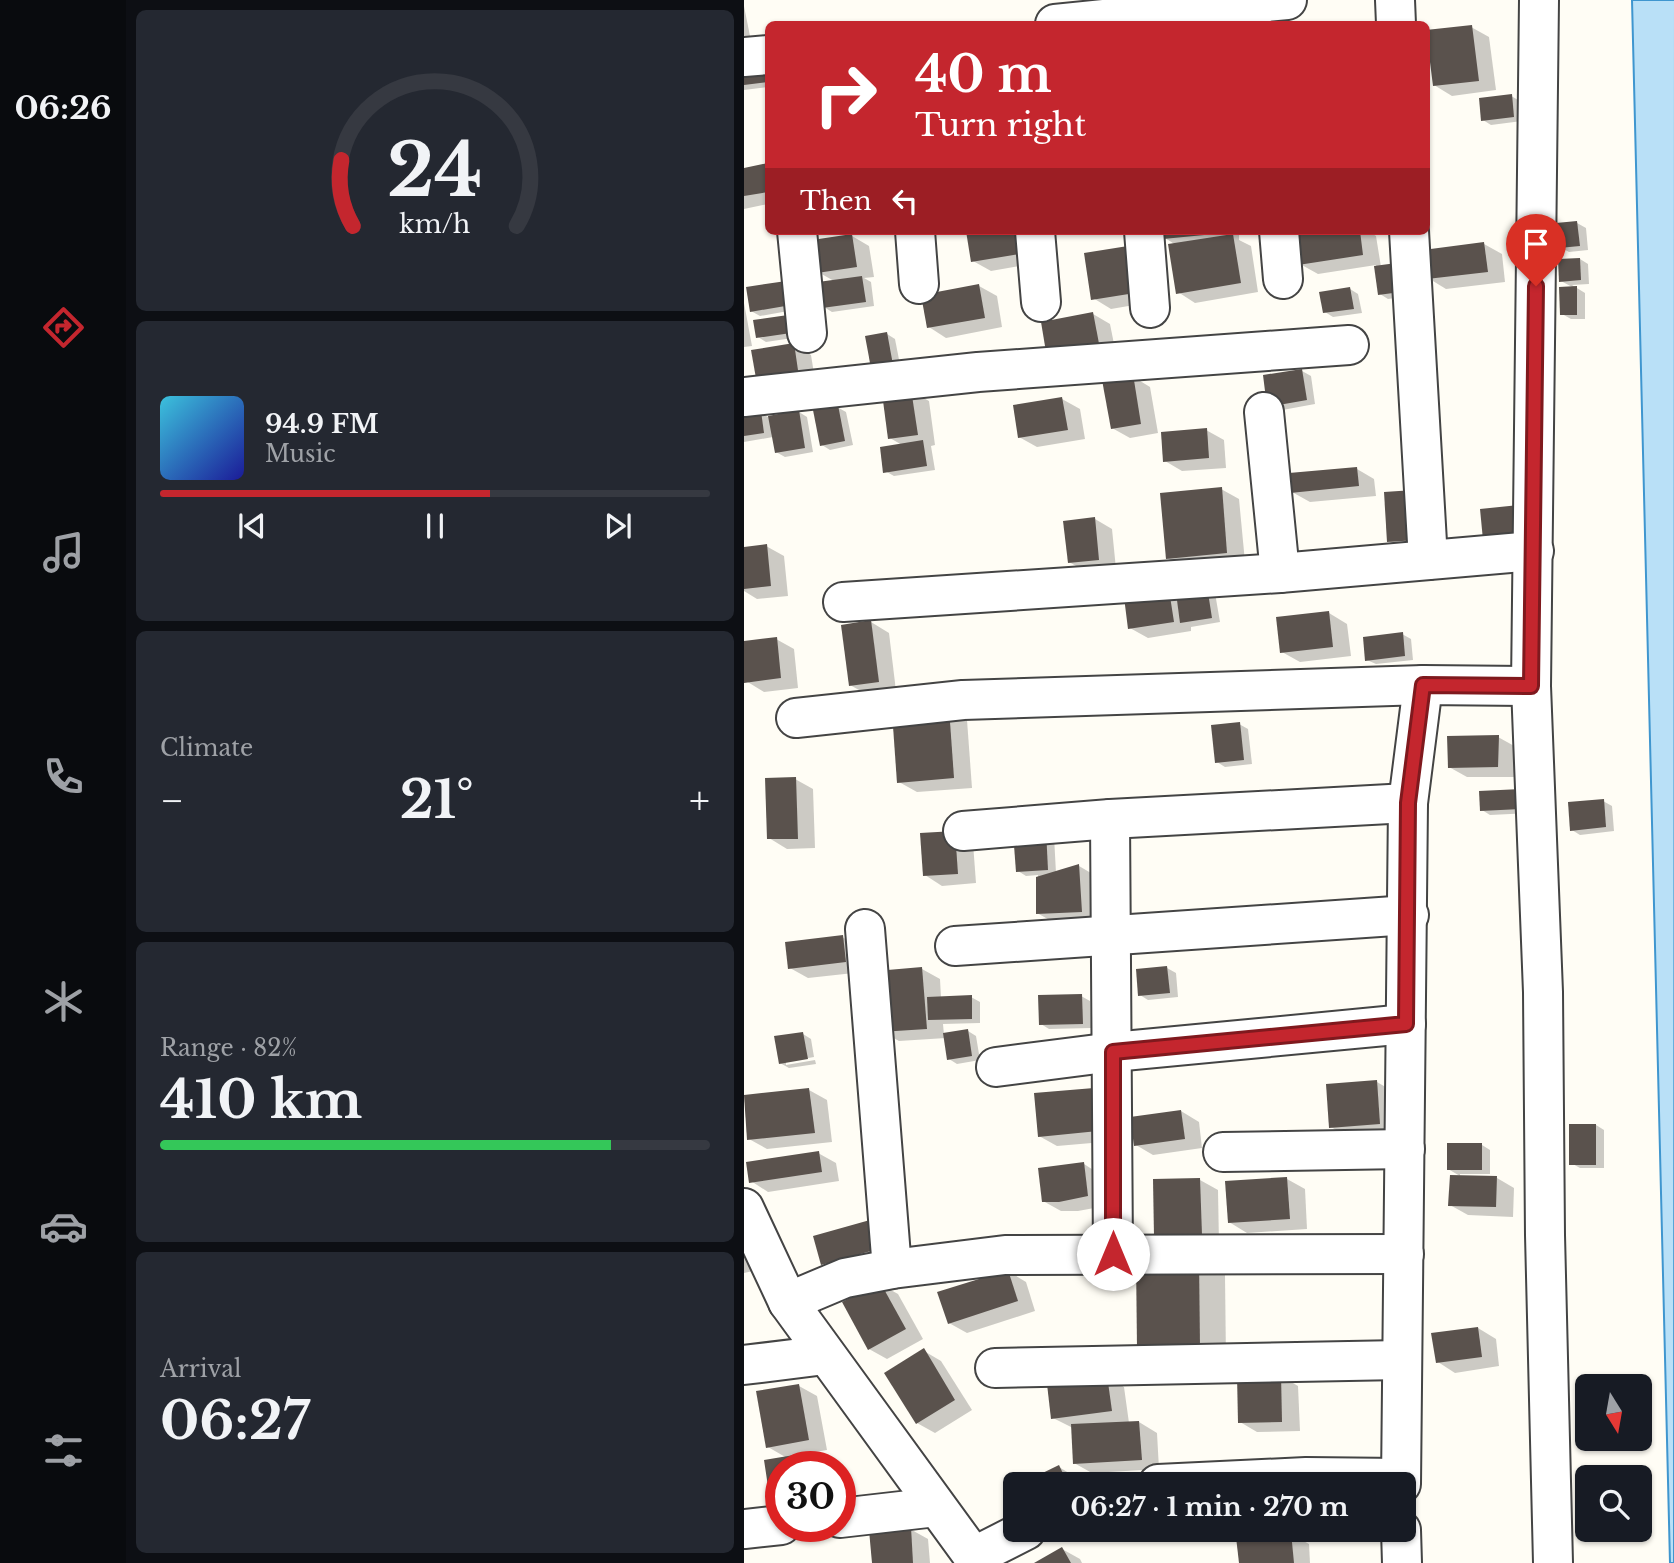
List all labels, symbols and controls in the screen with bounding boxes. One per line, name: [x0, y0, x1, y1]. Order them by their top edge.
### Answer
text: 40 m: [915, 44, 1052, 105]
icon: right: [800, 49, 891, 140]
text: 06:26: [14, 88, 112, 128]
text: Turn right: [915, 105, 1086, 145]
text: 24: [387, 126, 483, 217]
icon: left: [886, 182, 924, 220]
text: Then: [800, 185, 872, 217]
text: km/h: [400, 209, 470, 240]
pin: [1506, 214, 1566, 286]
icon: arrive: [1517, 225, 1555, 263]
icon: directions: [39, 303, 88, 352]
text: 94.9 FM: [265, 408, 379, 440]
text: Music: [265, 440, 336, 468]
icon: previous: [233, 507, 271, 545]
icon: pause: [416, 507, 454, 545]
icon: next: [599, 507, 637, 545]
icon: music: [39, 528, 88, 577]
text: Climate: [160, 734, 253, 762]
icon: phone: [39, 752, 88, 801]
text: 21°: [400, 768, 474, 832]
text: −: [160, 777, 184, 824]
text: +: [689, 777, 710, 824]
icon: climate: [39, 977, 88, 1026]
text: Range · 82%: [160, 1034, 297, 1062]
text: 410 km: [160, 1068, 362, 1132]
icon: car: [39, 1202, 88, 1251]
position arrow: [1076, 1217, 1150, 1291]
text: Arrival: [160, 1355, 241, 1383]
north arrow: [1575, 1374, 1652, 1451]
map controls: [1575, 1374, 1652, 1542]
text: 06:27: [160, 1389, 310, 1453]
icon: filters: [39, 1426, 88, 1475]
speed limit sign: 30: [765, 1451, 856, 1542]
button: search: [1575, 1465, 1652, 1542]
text: 06:27 · 1 min · 270 m: [1070, 1491, 1349, 1523]

